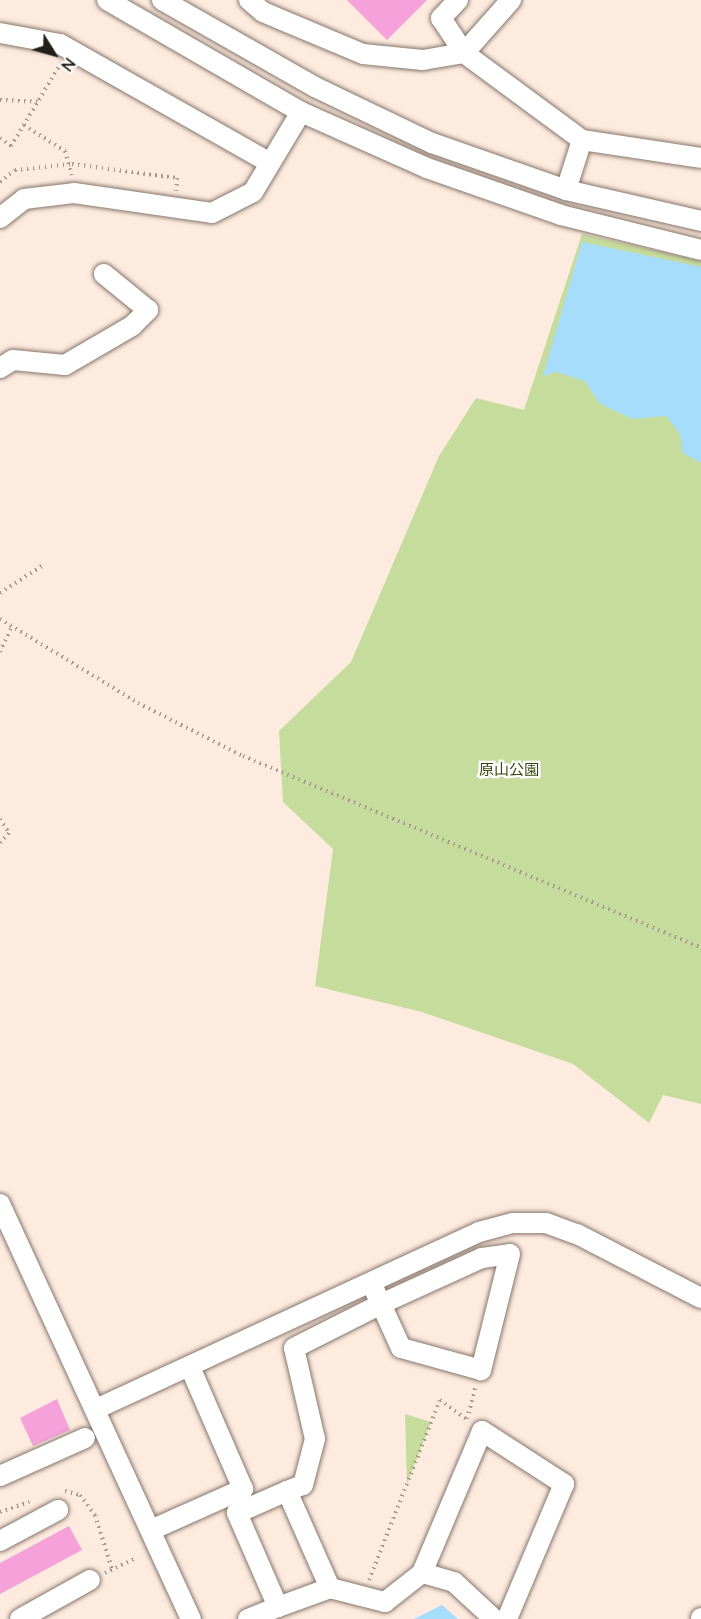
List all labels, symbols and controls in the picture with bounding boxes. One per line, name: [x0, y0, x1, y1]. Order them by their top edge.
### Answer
north arrow: [24, 24, 84, 84]
text: N: [57, 54, 80, 76]
park label: 原山公園: [479, 761, 539, 779]

